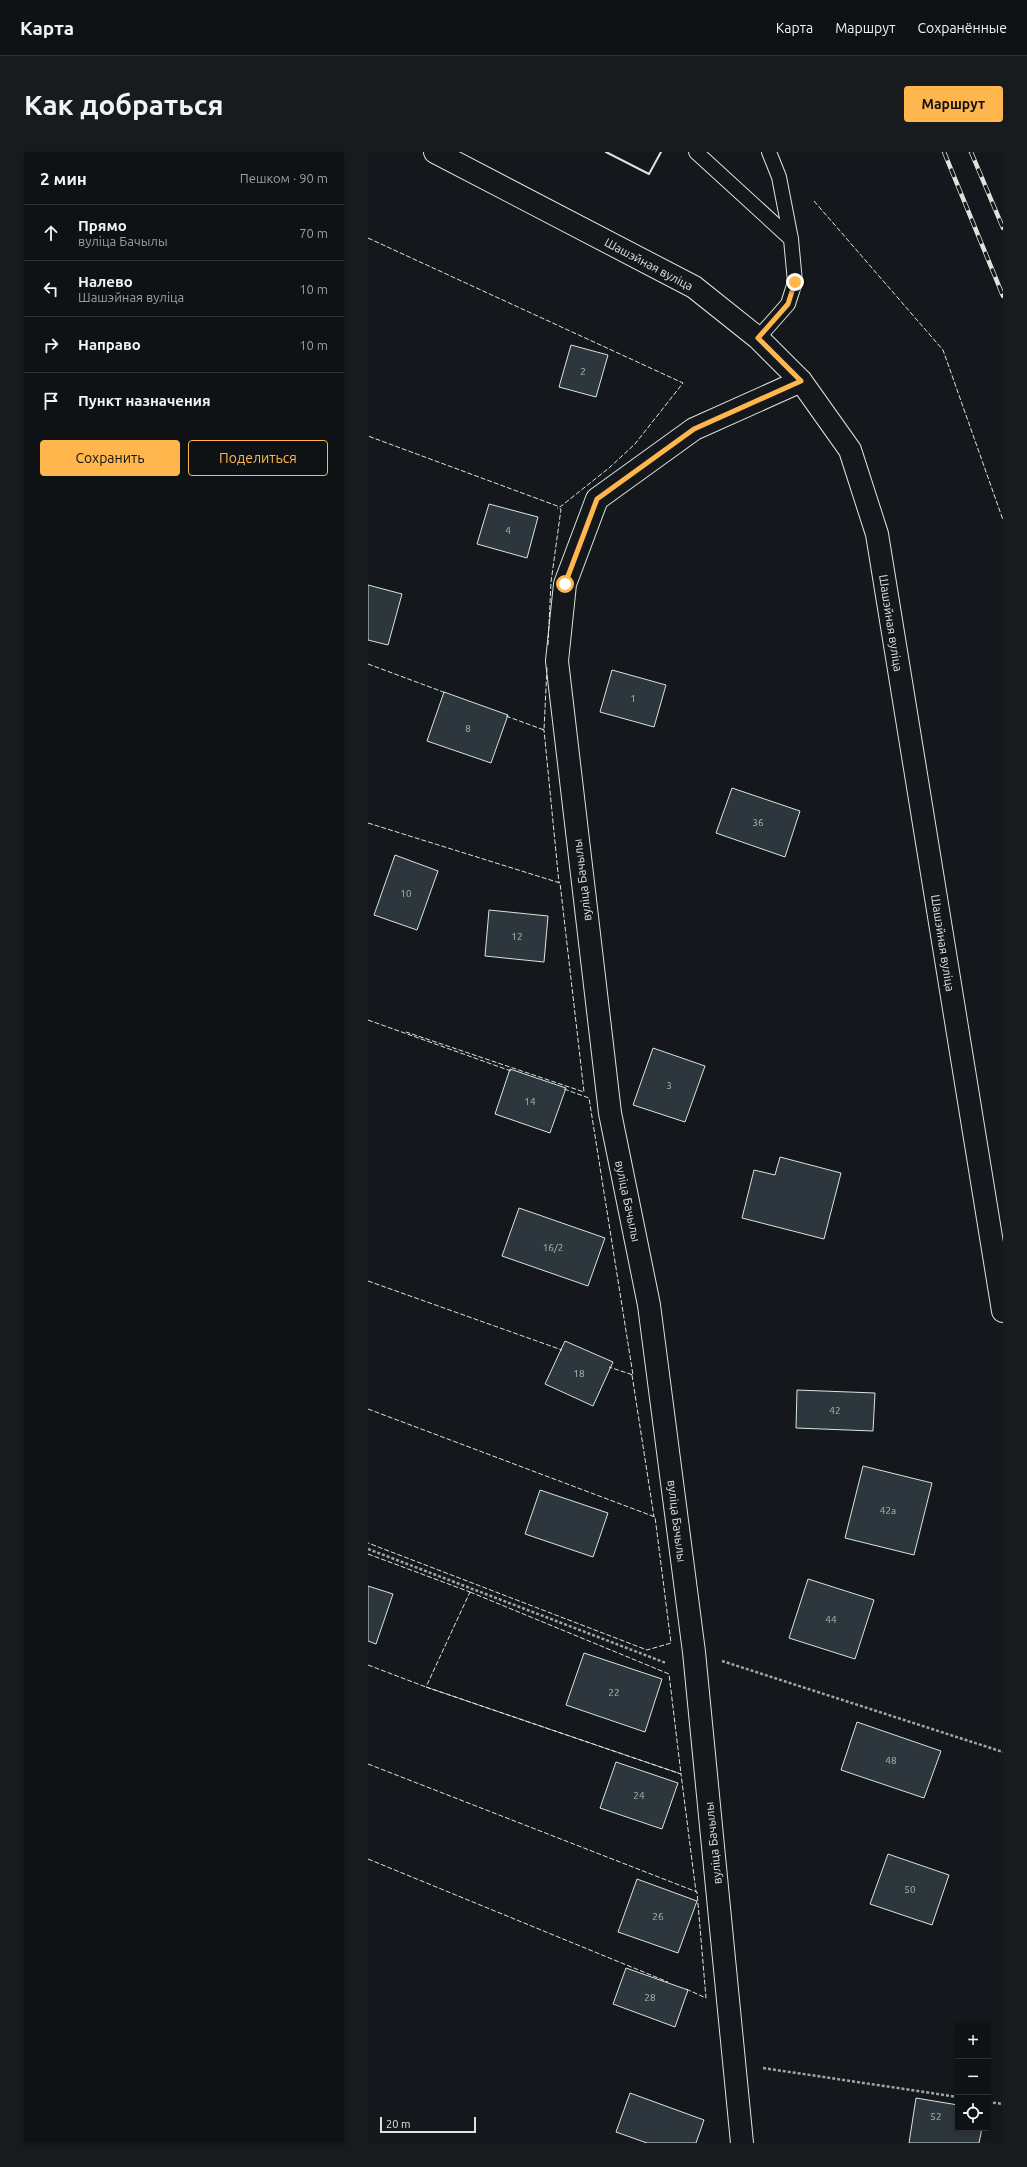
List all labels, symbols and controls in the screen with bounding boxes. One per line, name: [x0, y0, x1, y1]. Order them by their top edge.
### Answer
text: Карта: [20, 17, 74, 39]
text: Карта: [776, 20, 813, 36]
text: Маршрут: [835, 20, 896, 36]
text: Сохранённые: [918, 20, 1007, 36]
button: Маршрут: [904, 86, 1003, 122]
text: Как добраться: [24, 89, 223, 120]
text: 2 мин: [40, 169, 87, 188]
text: Пешком · 90 m: [240, 171, 328, 185]
text: Прямо: [78, 217, 127, 234]
icon: ahead: [40, 222, 62, 244]
text: 70 m: [299, 226, 328, 240]
text: вуліца Бачылы: [78, 234, 168, 248]
street label: Шашэйная вуліца: [603, 235, 695, 293]
text: Налево: [78, 273, 133, 290]
route end: [786, 273, 804, 291]
icon: left: [40, 278, 62, 300]
text: 10 m: [299, 282, 328, 296]
text: Шашэйная вуліца: [78, 290, 184, 304]
icon: right: [40, 334, 62, 356]
text: Направо: [78, 336, 141, 353]
text: 10 m: [299, 338, 328, 352]
house number: 2: [580, 366, 586, 377]
icon: arrive: [40, 390, 62, 412]
text: Пункт назначения: [78, 392, 211, 409]
button: Сохранить: [40, 440, 180, 476]
button: Поделиться: [188, 440, 328, 476]
house number: 4: [505, 525, 511, 536]
street label: Шашэйная вуліца: [877, 574, 905, 672]
route start: [556, 575, 574, 593]
house number: 1: [630, 693, 636, 704]
house number: 8: [465, 723, 471, 734]
house number: 36: [752, 817, 764, 828]
street label: вуліца Бачылы: [571, 838, 593, 922]
house number: 10: [400, 888, 412, 899]
street label: Шашэйная вуліца: [929, 894, 957, 992]
house number: 12: [511, 931, 523, 942]
house number: 3: [666, 1080, 672, 1091]
house number: 14: [524, 1096, 536, 1107]
street label: вуліца Бачылы: [613, 1159, 643, 1243]
house number: 16/2: [543, 1242, 563, 1253]
house number: 18: [573, 1368, 585, 1379]
house number: 42: [829, 1405, 841, 1416]
street label: вуліца Бачылы: [666, 1479, 688, 1563]
house number: 42а: [880, 1505, 896, 1516]
house number: 44: [825, 1614, 837, 1625]
house number: 22: [608, 1687, 620, 1698]
house number: 48: [885, 1755, 897, 1766]
house number: 24: [633, 1790, 645, 1801]
street label: вуліца Бачылы: [702, 1801, 724, 1885]
house number: 50: [904, 1884, 916, 1895]
house number: 26: [652, 1911, 664, 1922]
house number: 28: [644, 1992, 656, 2003]
map controls: [955, 2023, 991, 2131]
button: +: [955, 2023, 991, 2059]
button: −: [955, 2059, 991, 2095]
button: locate: [955, 2095, 991, 2131]
house number: 52: [930, 2111, 942, 2122]
scale bar: [380, 2115, 476, 2134]
text: 20 m: [386, 2118, 410, 2130]

